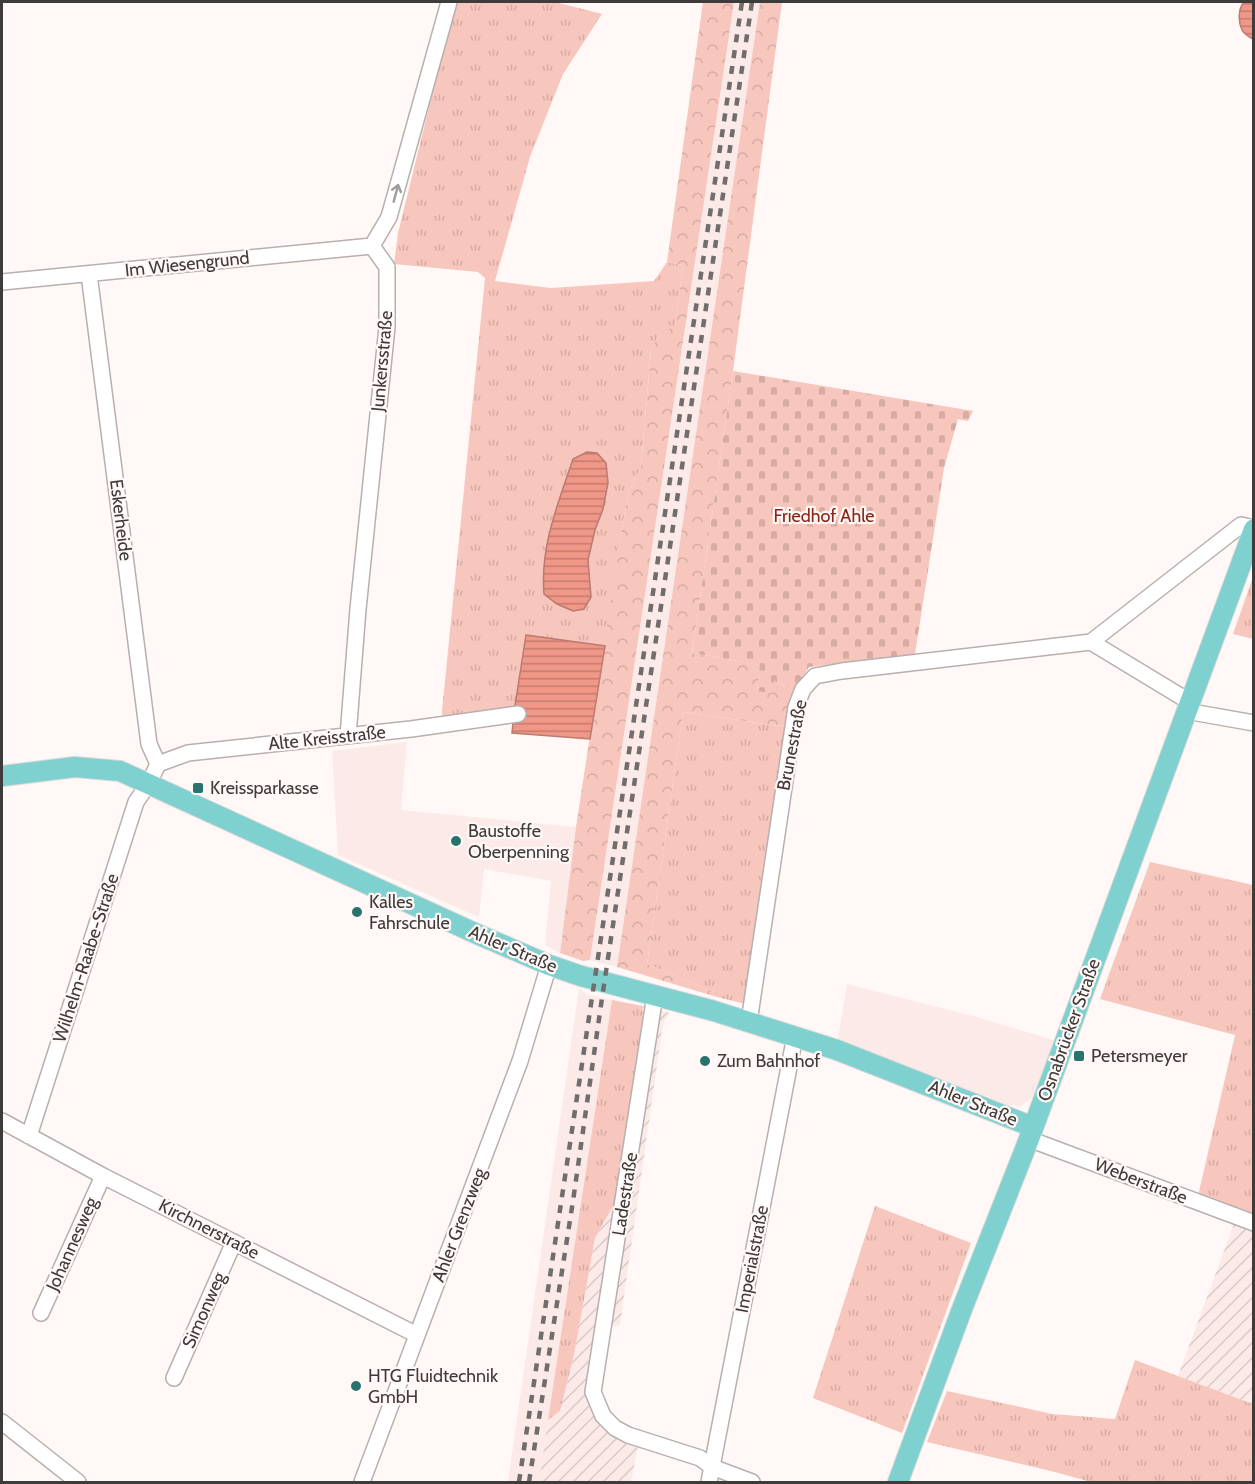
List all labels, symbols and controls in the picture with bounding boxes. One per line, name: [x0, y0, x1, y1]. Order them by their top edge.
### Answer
one-way arrow: [391, 184, 402, 203]
street label: Im Wiesengrund: [124, 247, 250, 281]
street label: Junkersstraße: [367, 310, 397, 413]
street label: Eskerheide: [105, 478, 137, 562]
park label: Friedhof Ahle: [773, 505, 875, 527]
street label: Brunestraße: [772, 698, 812, 792]
street label: Alte Kreisstraße: [267, 721, 387, 755]
place label: Kreissparkasse: [210, 777, 319, 799]
marker: Kreissparkasse: [191, 781, 205, 795]
place label: Baustoffe Oberpenning: [468, 820, 570, 863]
marker: Baustoffe Oberpenning: [449, 834, 463, 848]
street label: Wilhelm-Raabe-Straße: [48, 871, 124, 1045]
place label: Kalles Fahrschule: [369, 891, 450, 934]
marker: Kalles Fahrschule: [350, 905, 364, 919]
street label: Ahler Straße: [465, 921, 561, 977]
street label: Osnabrücker Straße: [1033, 956, 1105, 1104]
place label: Petersmeyer: [1091, 1045, 1188, 1067]
marker: Petersmeyer: [1072, 1049, 1086, 1063]
place label: Zum Bahnhof: [717, 1050, 820, 1072]
marker: Zum Bahnhof: [698, 1054, 712, 1068]
street label: Ahler Straße: [925, 1075, 1021, 1131]
street label: Ladestraße: [608, 1151, 642, 1237]
street label: Weberstraße: [1091, 1153, 1191, 1209]
street label: Ahler Grenzweg: [427, 1164, 491, 1285]
street label: Johannesweg: [41, 1193, 103, 1295]
street label: Kirchnerstraße: [155, 1194, 263, 1264]
street label: Imperialstraße: [731, 1203, 773, 1315]
street label: Simonweg: [177, 1268, 231, 1351]
place label: HTG Fluidtechnik GmbH: [368, 1365, 499, 1408]
marker: HTG Fluidtechnik GmbH: [349, 1379, 363, 1393]

